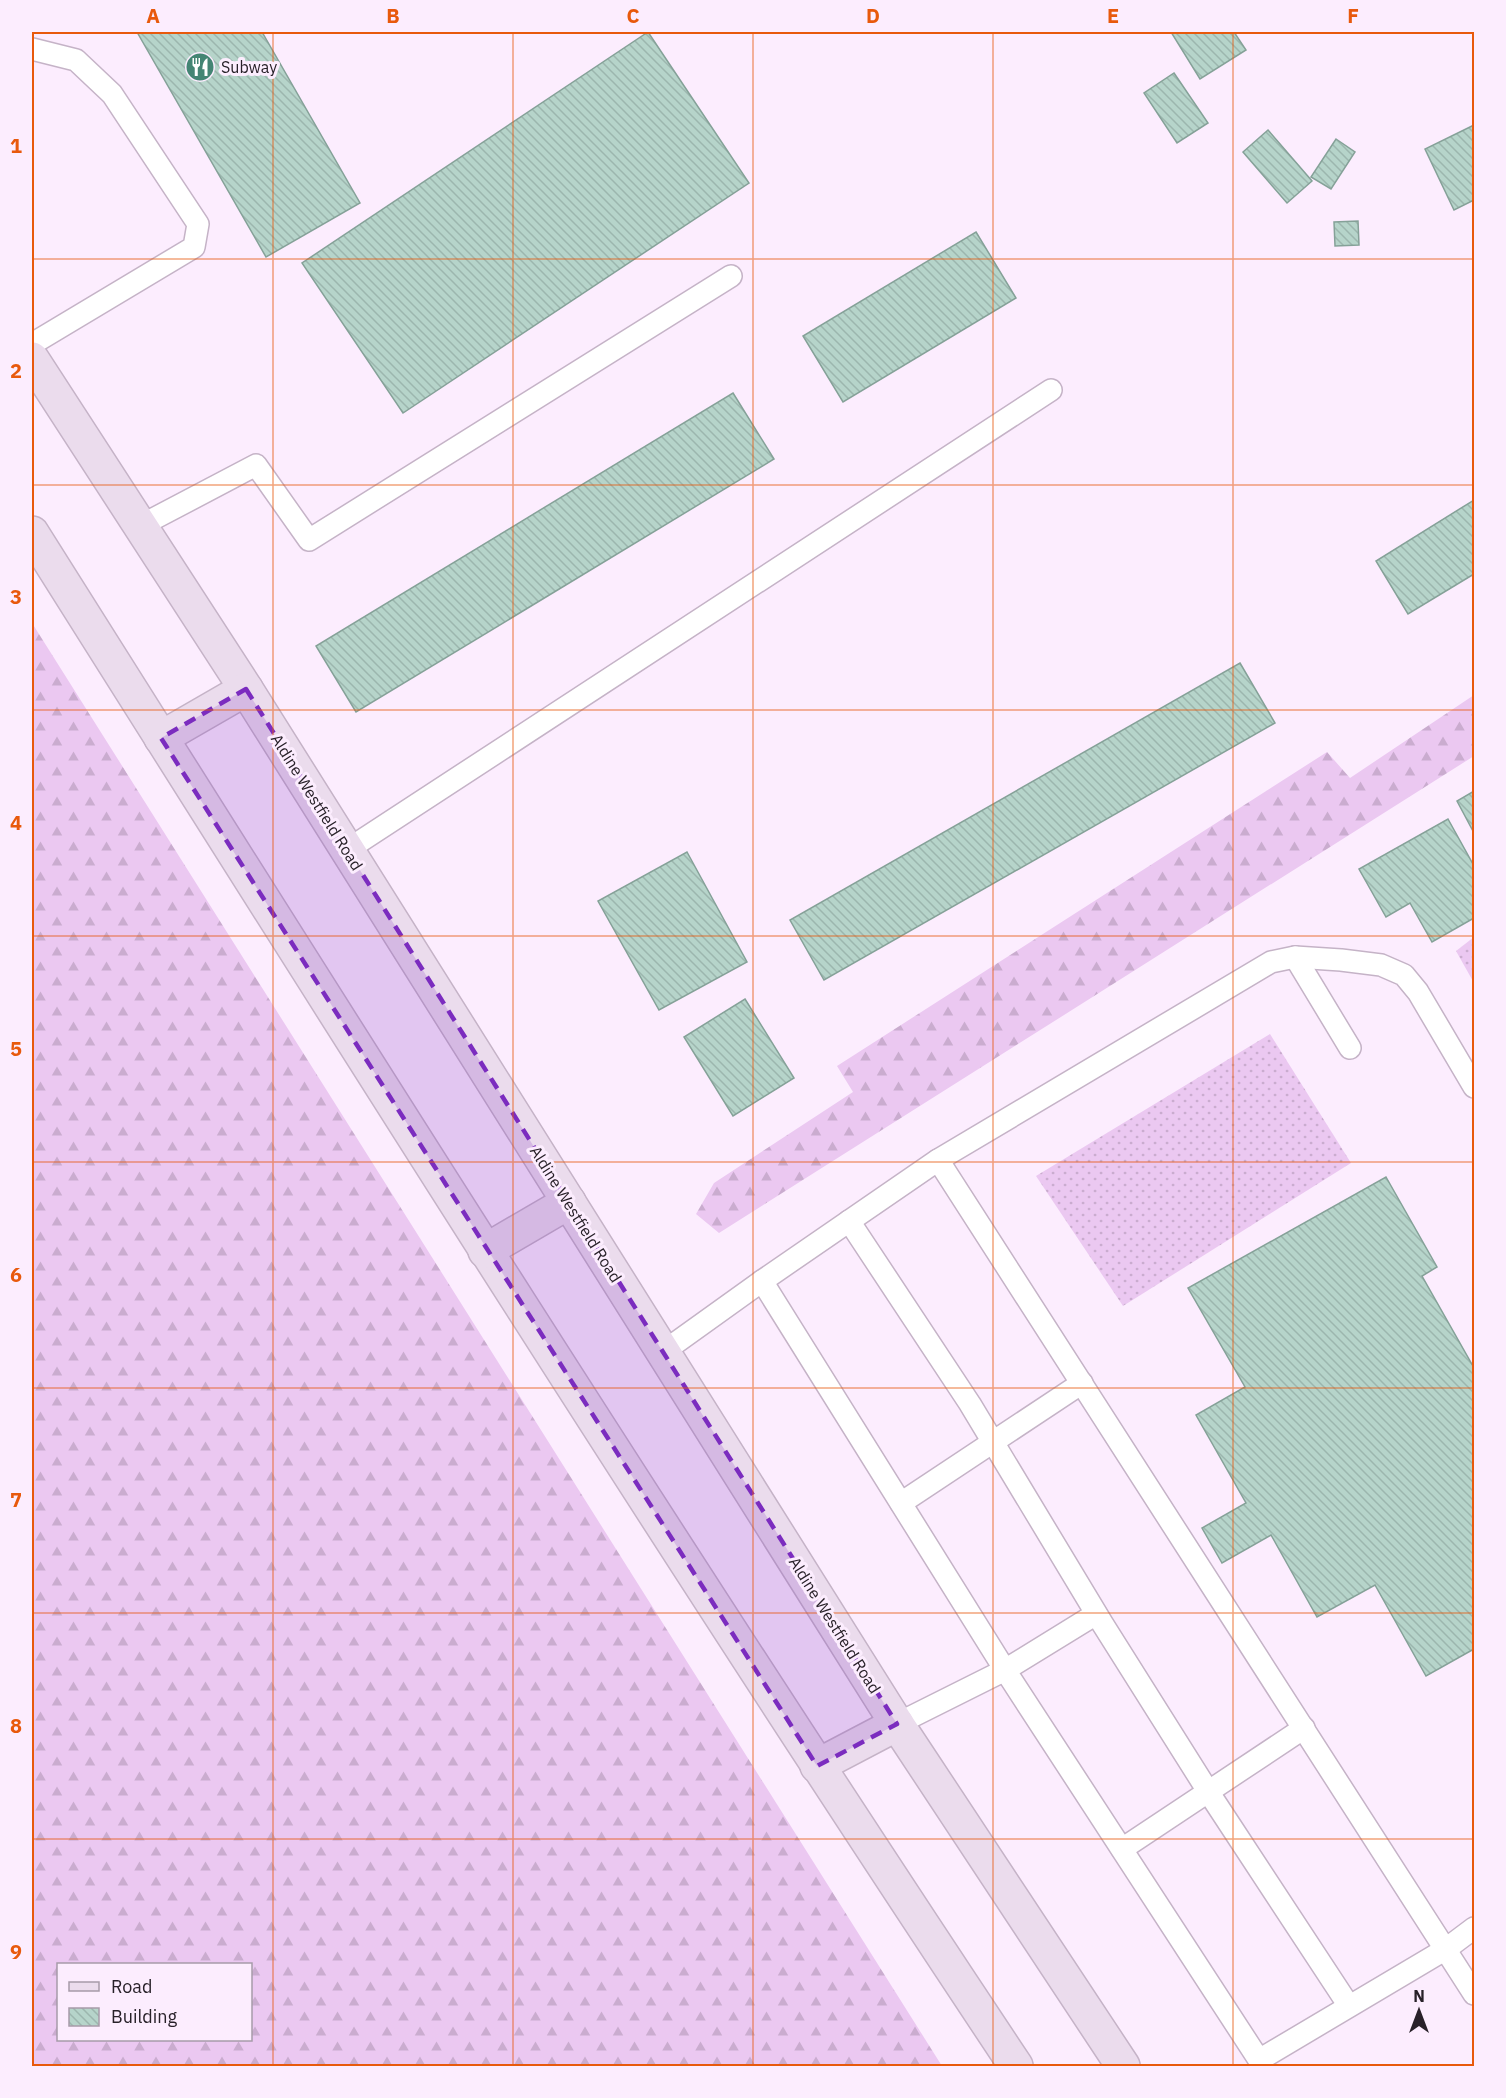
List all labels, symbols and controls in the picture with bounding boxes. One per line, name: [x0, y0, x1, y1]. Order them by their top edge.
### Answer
text: A: [146, 2, 160, 29]
text: B: [386, 2, 400, 29]
text: C: [626, 2, 640, 29]
text: D: [866, 2, 880, 29]
text: E: [1107, 2, 1119, 29]
text: F: [1347, 2, 1359, 29]
restaurant icon: Subway: [184, 51, 216, 83]
place label: Subway: [221, 57, 277, 77]
text: 1: [10, 132, 22, 159]
text: 2: [10, 357, 22, 384]
text: 3: [10, 583, 22, 610]
street label: Aldine Westfield Road: [267, 730, 367, 874]
text: 4: [10, 809, 22, 836]
text: 5: [10, 1035, 22, 1062]
street label: Aldine Westfield Road: [526, 1142, 626, 1286]
text: 6: [10, 1261, 22, 1288]
text: 7: [10, 1486, 22, 1513]
street label: Aldine Westfield Road: [785, 1553, 885, 1697]
text: 8: [10, 1712, 22, 1739]
text: 9: [10, 1938, 22, 1965]
legend: [57, 1963, 252, 2041]
text: Road: [111, 1975, 152, 1998]
north arrow: [1389, 1981, 1449, 2041]
text: N: [1413, 1986, 1425, 2006]
text: Building: [111, 2005, 178, 2028]

